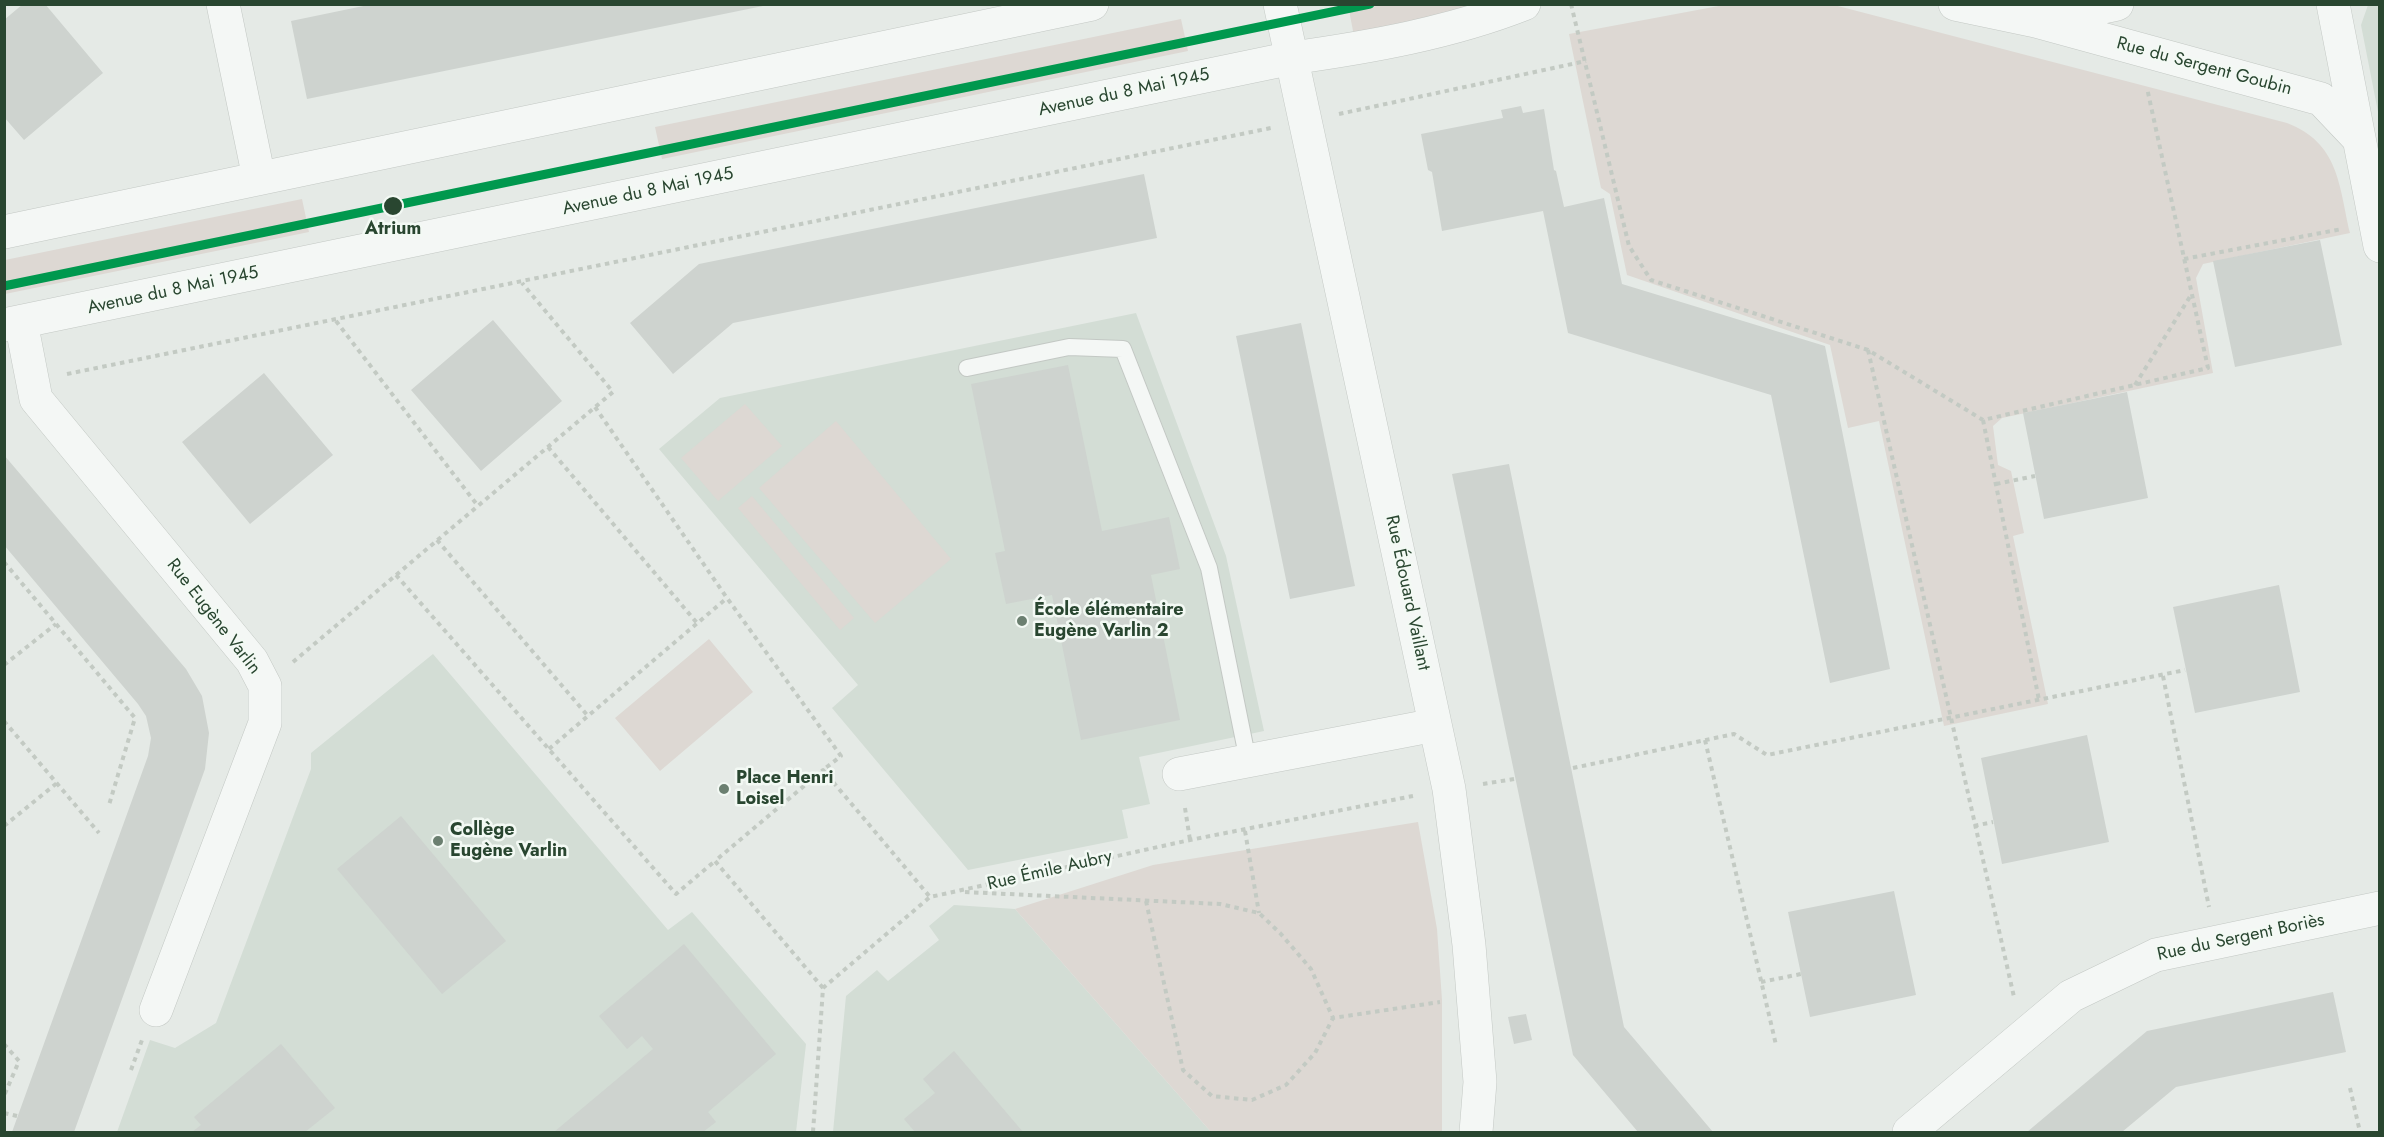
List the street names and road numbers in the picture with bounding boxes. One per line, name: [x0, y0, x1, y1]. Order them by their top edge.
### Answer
street label: Rue du Sergent Goubin: [2114, 33, 2294, 101]
street label: Avenue du 8 Mai 1945: [1037, 64, 1211, 122]
street label: Avenue du 8 Mai 1945: [561, 163, 735, 221]
street label: Avenue du 8 Mai 1945: [86, 262, 260, 320]
street label: Rue Édouard Vaillant: [1380, 513, 1434, 673]
street label: Rue Eugène Varlin: [161, 555, 265, 679]
street label: Rue Émile Aubry: [985, 846, 1115, 896]
street label: Rue du Sergent Boriès: [2155, 910, 2327, 966]

